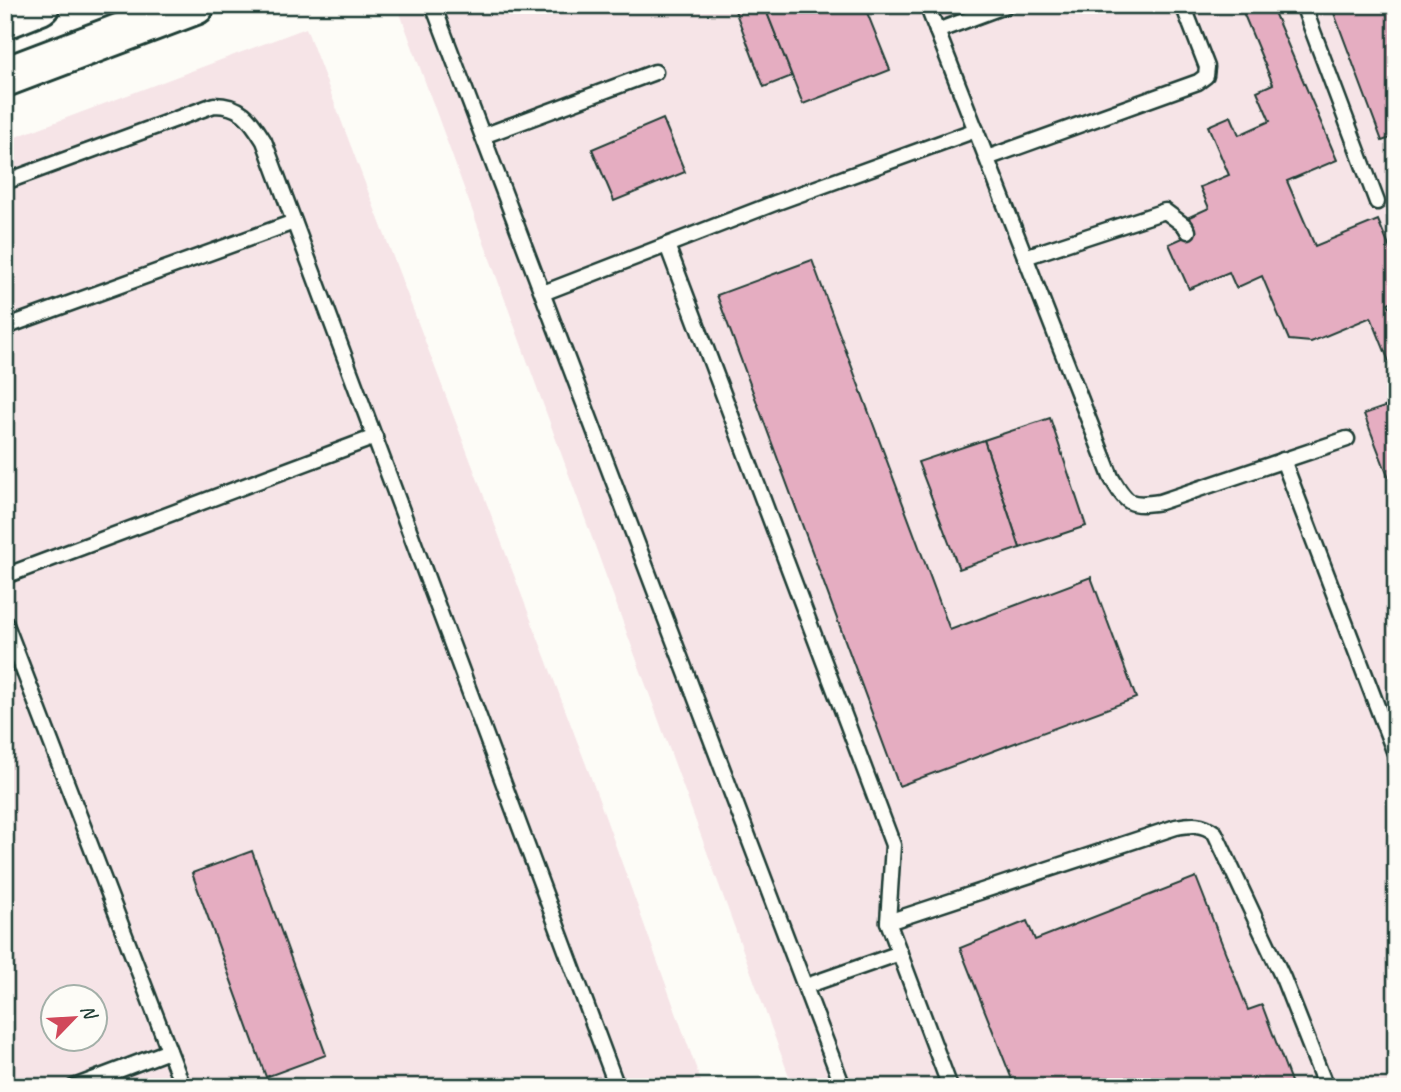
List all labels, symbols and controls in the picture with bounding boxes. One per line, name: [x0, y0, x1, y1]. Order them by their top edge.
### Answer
north arrow: [38, 984, 108, 1054]
text: N: [75, 1001, 103, 1025]

